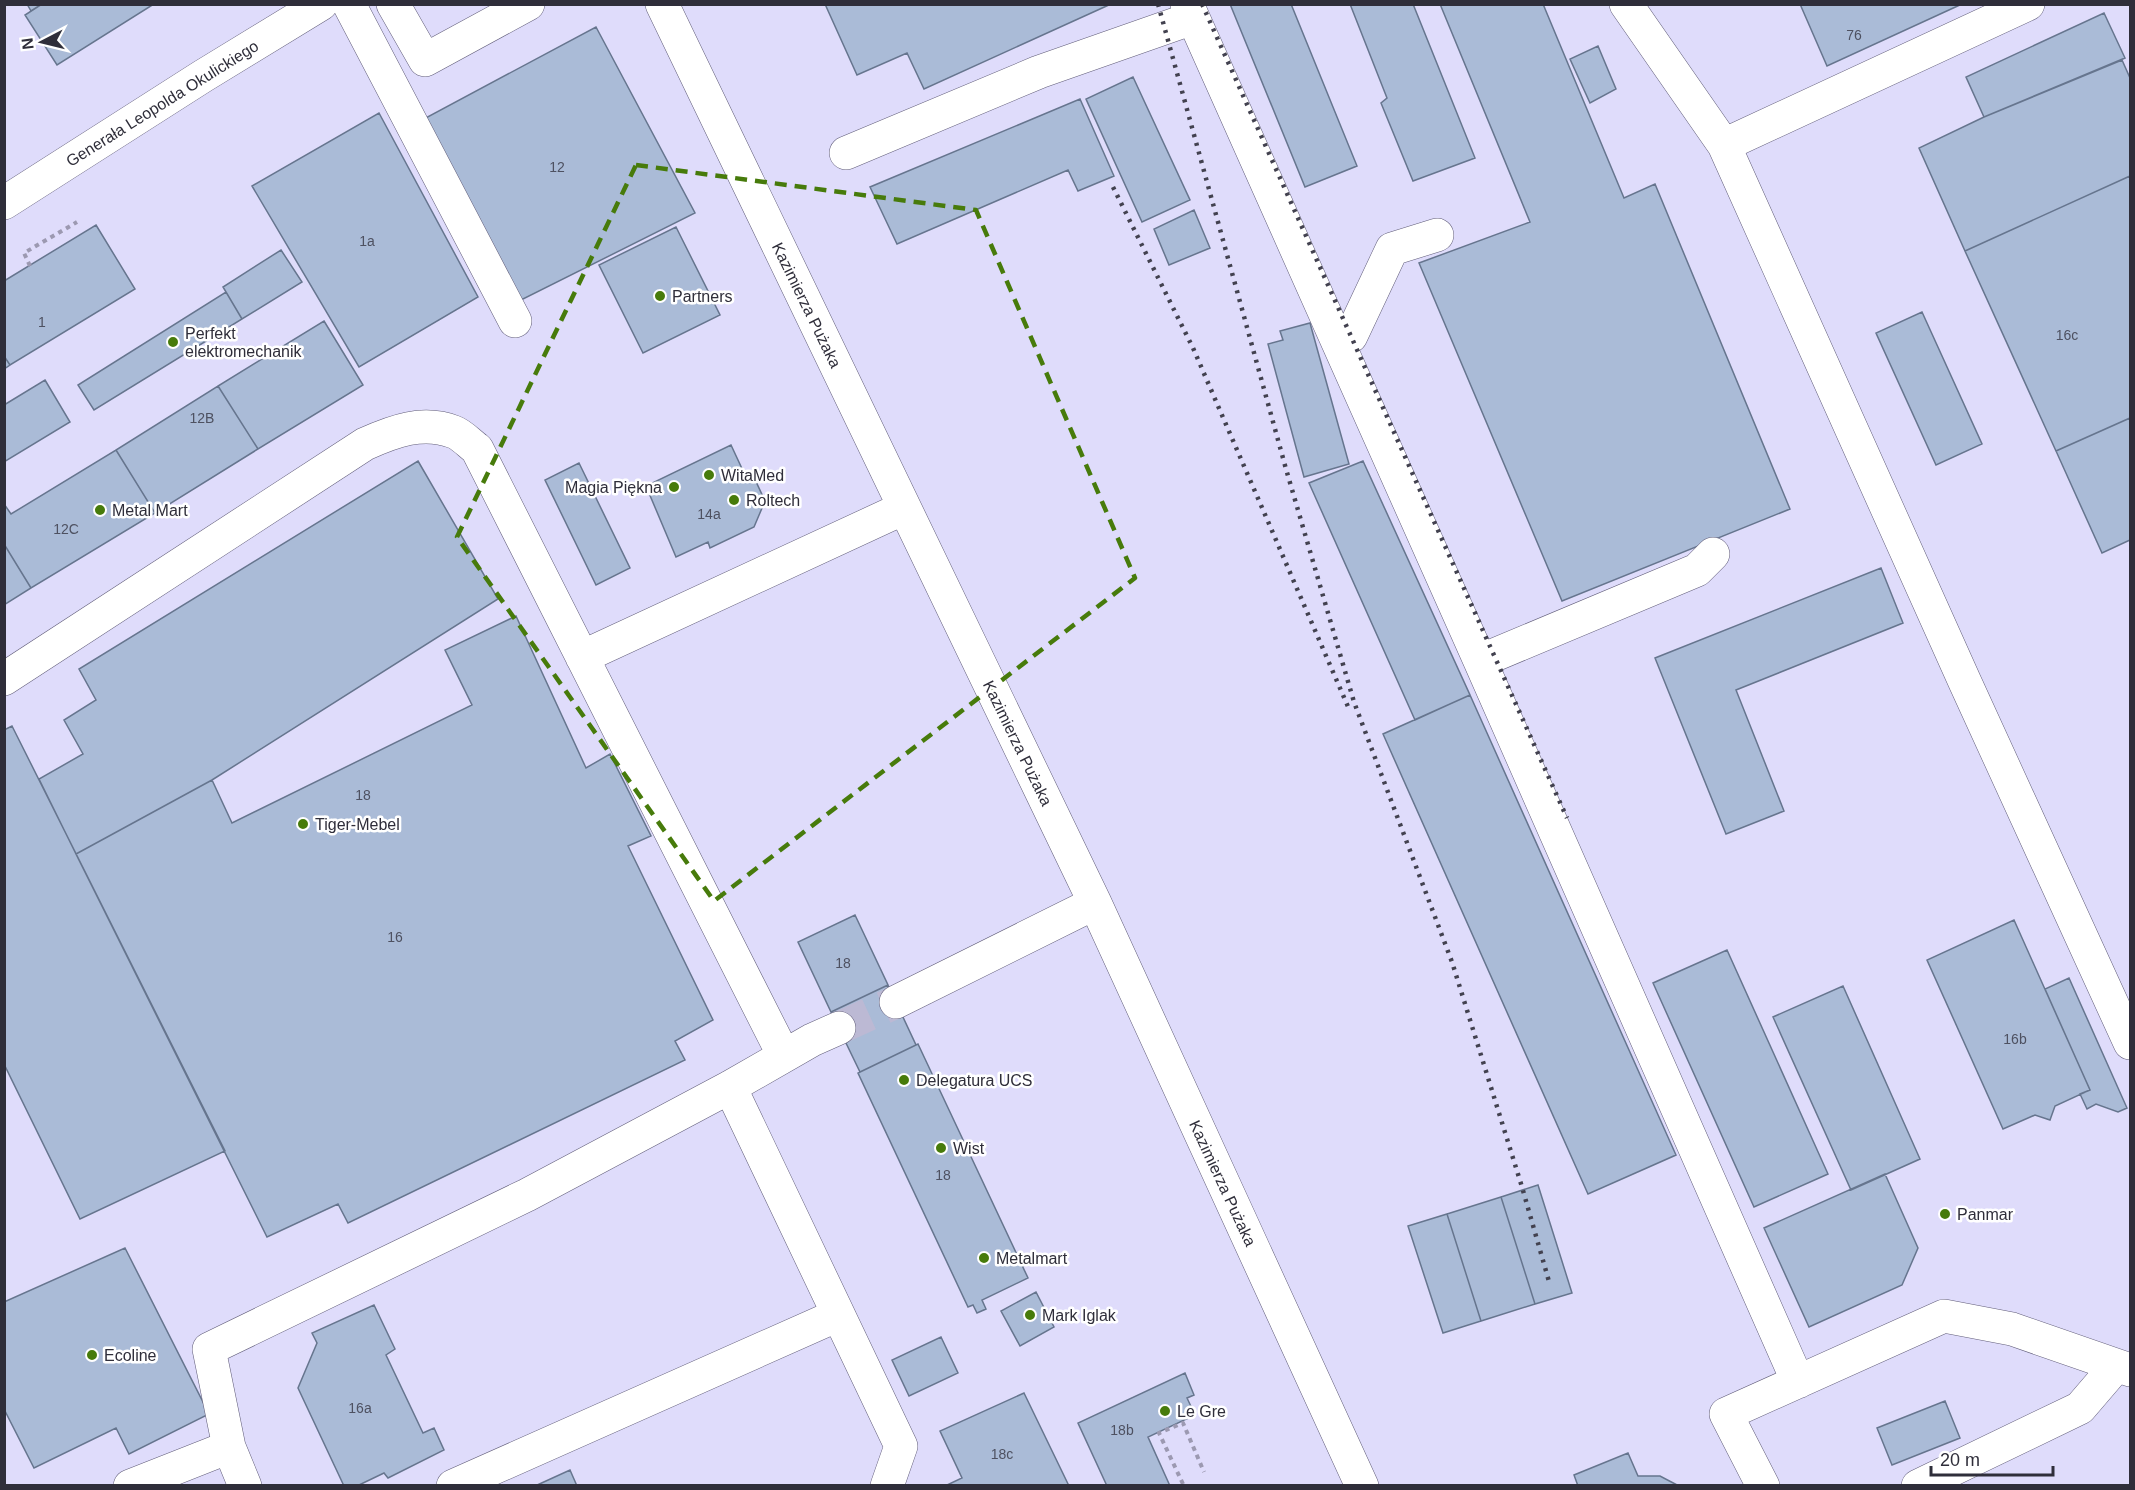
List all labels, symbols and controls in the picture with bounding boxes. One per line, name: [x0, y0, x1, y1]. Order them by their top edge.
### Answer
north arrow: [12, 12, 72, 72]
house number: 76: [1846, 27, 1862, 43]
text: N: [18, 37, 37, 51]
street label: Generała Leopolda Okulickiego: [63, 37, 262, 170]
house number: 12: [549, 159, 565, 175]
house number: 1a: [359, 233, 375, 249]
street label: Kazimierza Pużaka: [769, 240, 844, 371]
place label: Partners: [672, 288, 732, 305]
marker: Partners: [653, 289, 667, 303]
house number: 1: [38, 314, 46, 330]
place label: Perfekt elektromechanik: [185, 325, 303, 360]
house number: 16c: [2056, 327, 2078, 343]
marker: Perfekt elektromechanik: [166, 335, 180, 349]
house number: 12B: [190, 410, 214, 426]
place label: WitaMed: [721, 467, 784, 484]
marker: WitaMed: [702, 468, 716, 482]
place label: Magia Piękna: [565, 479, 662, 496]
marker: Magia Piękna: [667, 480, 681, 494]
place label: Roltech: [746, 492, 800, 509]
marker: Roltech: [727, 493, 741, 507]
place label: Metal Mart: [112, 502, 188, 519]
marker: Metal Mart: [93, 503, 107, 517]
house number: 14a: [697, 506, 721, 522]
house number: 12C: [53, 521, 79, 537]
street label: Kazimierza Pużaka: [980, 678, 1055, 809]
house number: 18: [355, 787, 371, 803]
place label: Tiger-Mebel: [315, 816, 400, 833]
marker: Tiger-Mebel: [296, 817, 310, 831]
house number: 16: [387, 929, 403, 945]
house number: 18: [835, 955, 851, 971]
house number: 16b: [2003, 1031, 2027, 1047]
place label: Delegatura UCS: [916, 1072, 1033, 1089]
marker: Delegatura UCS: [897, 1073, 911, 1087]
street label: Kazimierza Pużaka: [1186, 1118, 1259, 1249]
place label: Wist: [953, 1140, 985, 1157]
marker: Wist: [934, 1141, 948, 1155]
house number: 18: [935, 1167, 951, 1183]
place label: Panmar: [1957, 1206, 2014, 1223]
marker: Panmar: [1938, 1207, 1952, 1221]
place label: Metalmart: [996, 1250, 1068, 1267]
marker: Metalmart: [977, 1251, 991, 1265]
place label: Mark Iglak: [1042, 1307, 1117, 1324]
marker: Mark Iglak: [1023, 1308, 1037, 1322]
place label: Ecoline: [104, 1347, 157, 1364]
marker: Ecoline: [85, 1348, 99, 1362]
house number: 16a: [348, 1400, 372, 1416]
place label: Le Gre: [1177, 1403, 1226, 1420]
marker: Le Gre: [1158, 1404, 1172, 1418]
house number: 18b: [1110, 1422, 1134, 1438]
scale bar: [1931, 1439, 2052, 1477]
house number: 18c: [991, 1446, 1013, 1462]
text: 20 m: [1940, 1450, 1980, 1470]

